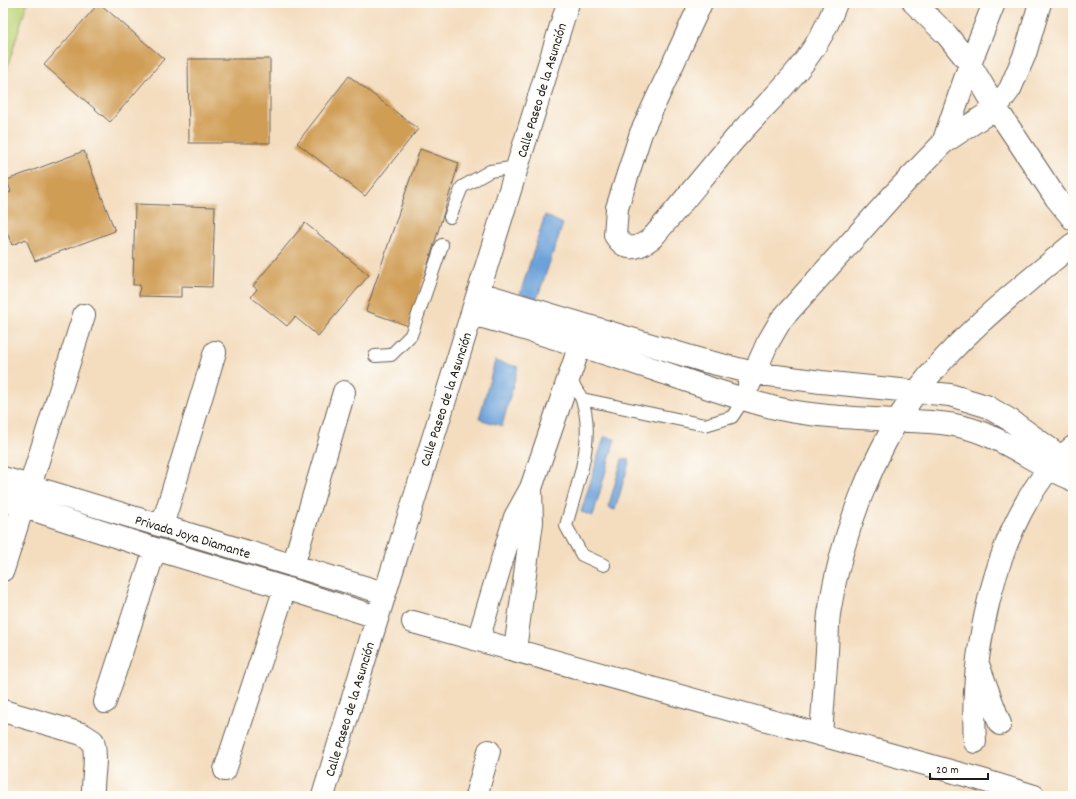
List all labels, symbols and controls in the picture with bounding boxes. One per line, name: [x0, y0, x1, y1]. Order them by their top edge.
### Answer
street label: Calle Paseo de la Asunción: [513, 21, 573, 160]
street label: Calle Paseo de la Asunción: [416, 330, 478, 469]
street label: Privada Joya Diamante: [132, 511, 253, 565]
street label: Calle Paseo de la Asunción: [321, 640, 381, 779]
scale bar: [930, 755, 988, 781]
text: 20 m: [936, 762, 959, 779]

